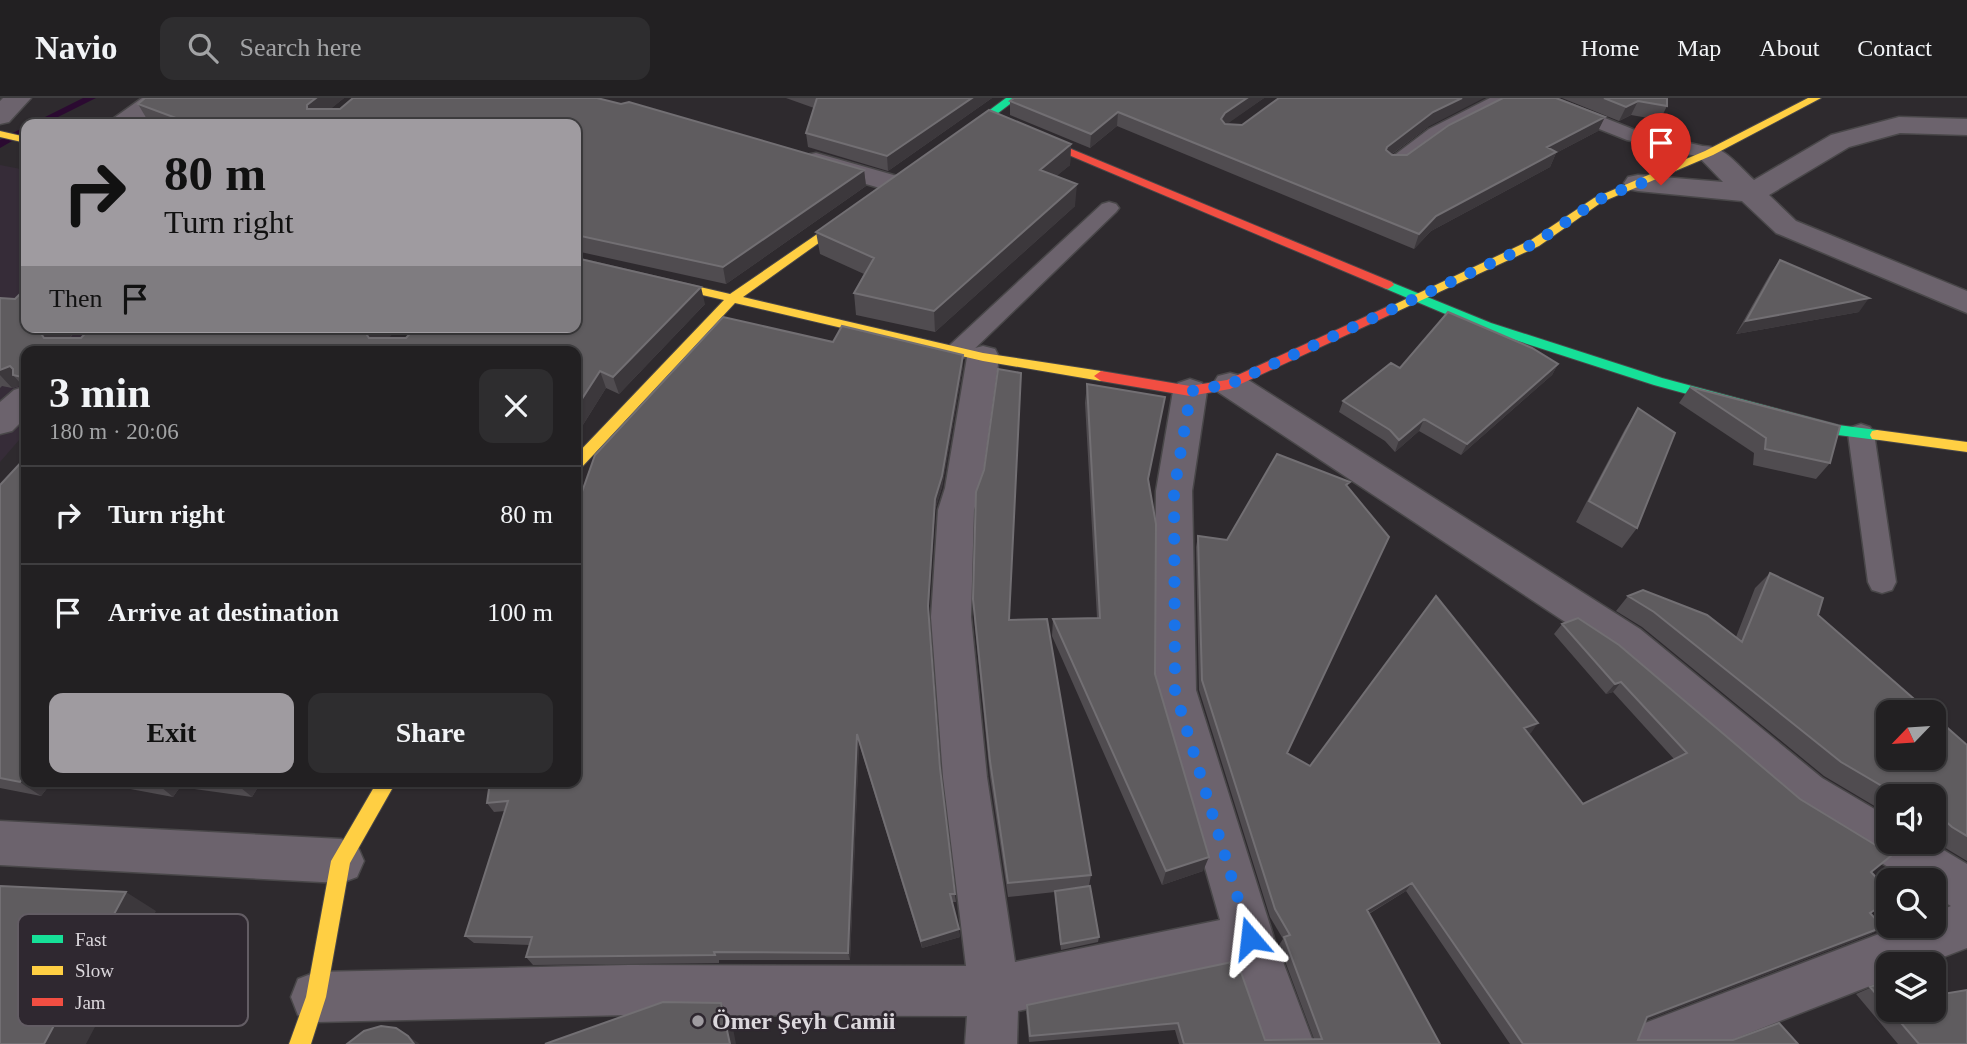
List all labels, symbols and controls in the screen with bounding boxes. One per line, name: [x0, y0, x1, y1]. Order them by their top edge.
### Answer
search box: [160, 17, 650, 80]
icon: search: [184, 29, 222, 67]
text: Navio: [35, 30, 118, 66]
text: Search here: [240, 33, 361, 62]
text: Home: [1581, 35, 1639, 61]
text: Map: [1677, 35, 1721, 61]
text: About: [1759, 35, 1819, 61]
text: Contact: [1857, 35, 1932, 61]
pin: [1631, 113, 1691, 185]
icon: arrive: [1642, 124, 1680, 162]
text: 80 m: [164, 146, 266, 201]
icon: right: [49, 147, 140, 238]
text: Turn right: [164, 204, 294, 240]
icon: arrive: [116, 280, 154, 318]
text: Then: [49, 284, 102, 313]
button: close: [479, 369, 553, 443]
text: 3 min: [49, 370, 151, 416]
text: 180 m · 20:06: [49, 419, 179, 444]
icon: right: [49, 496, 87, 534]
text: Turn right: [108, 500, 225, 529]
text: 80 m: [500, 500, 553, 529]
icon: arrive: [49, 594, 87, 632]
text: Arrive at destination: [108, 598, 339, 627]
text: 100 m: [487, 598, 553, 627]
button: Exit: [49, 693, 294, 773]
button: Share: [308, 693, 553, 773]
north arrow: [1876, 700, 1946, 770]
map controls: [1876, 700, 1946, 1022]
button: sound: [1876, 784, 1946, 854]
button: search: [1876, 868, 1946, 938]
position arrow: [1213, 901, 1287, 975]
legend: [18, 914, 248, 1026]
text: Fast: [75, 929, 107, 950]
button: layers: [1876, 952, 1946, 1022]
text: Slow: [75, 960, 114, 981]
text: Jam: [75, 992, 106, 1013]
place label: Ömer Şeyh Camii: [712, 1008, 896, 1034]
marker: Ömer Şeyh Camii: [690, 1013, 706, 1029]

